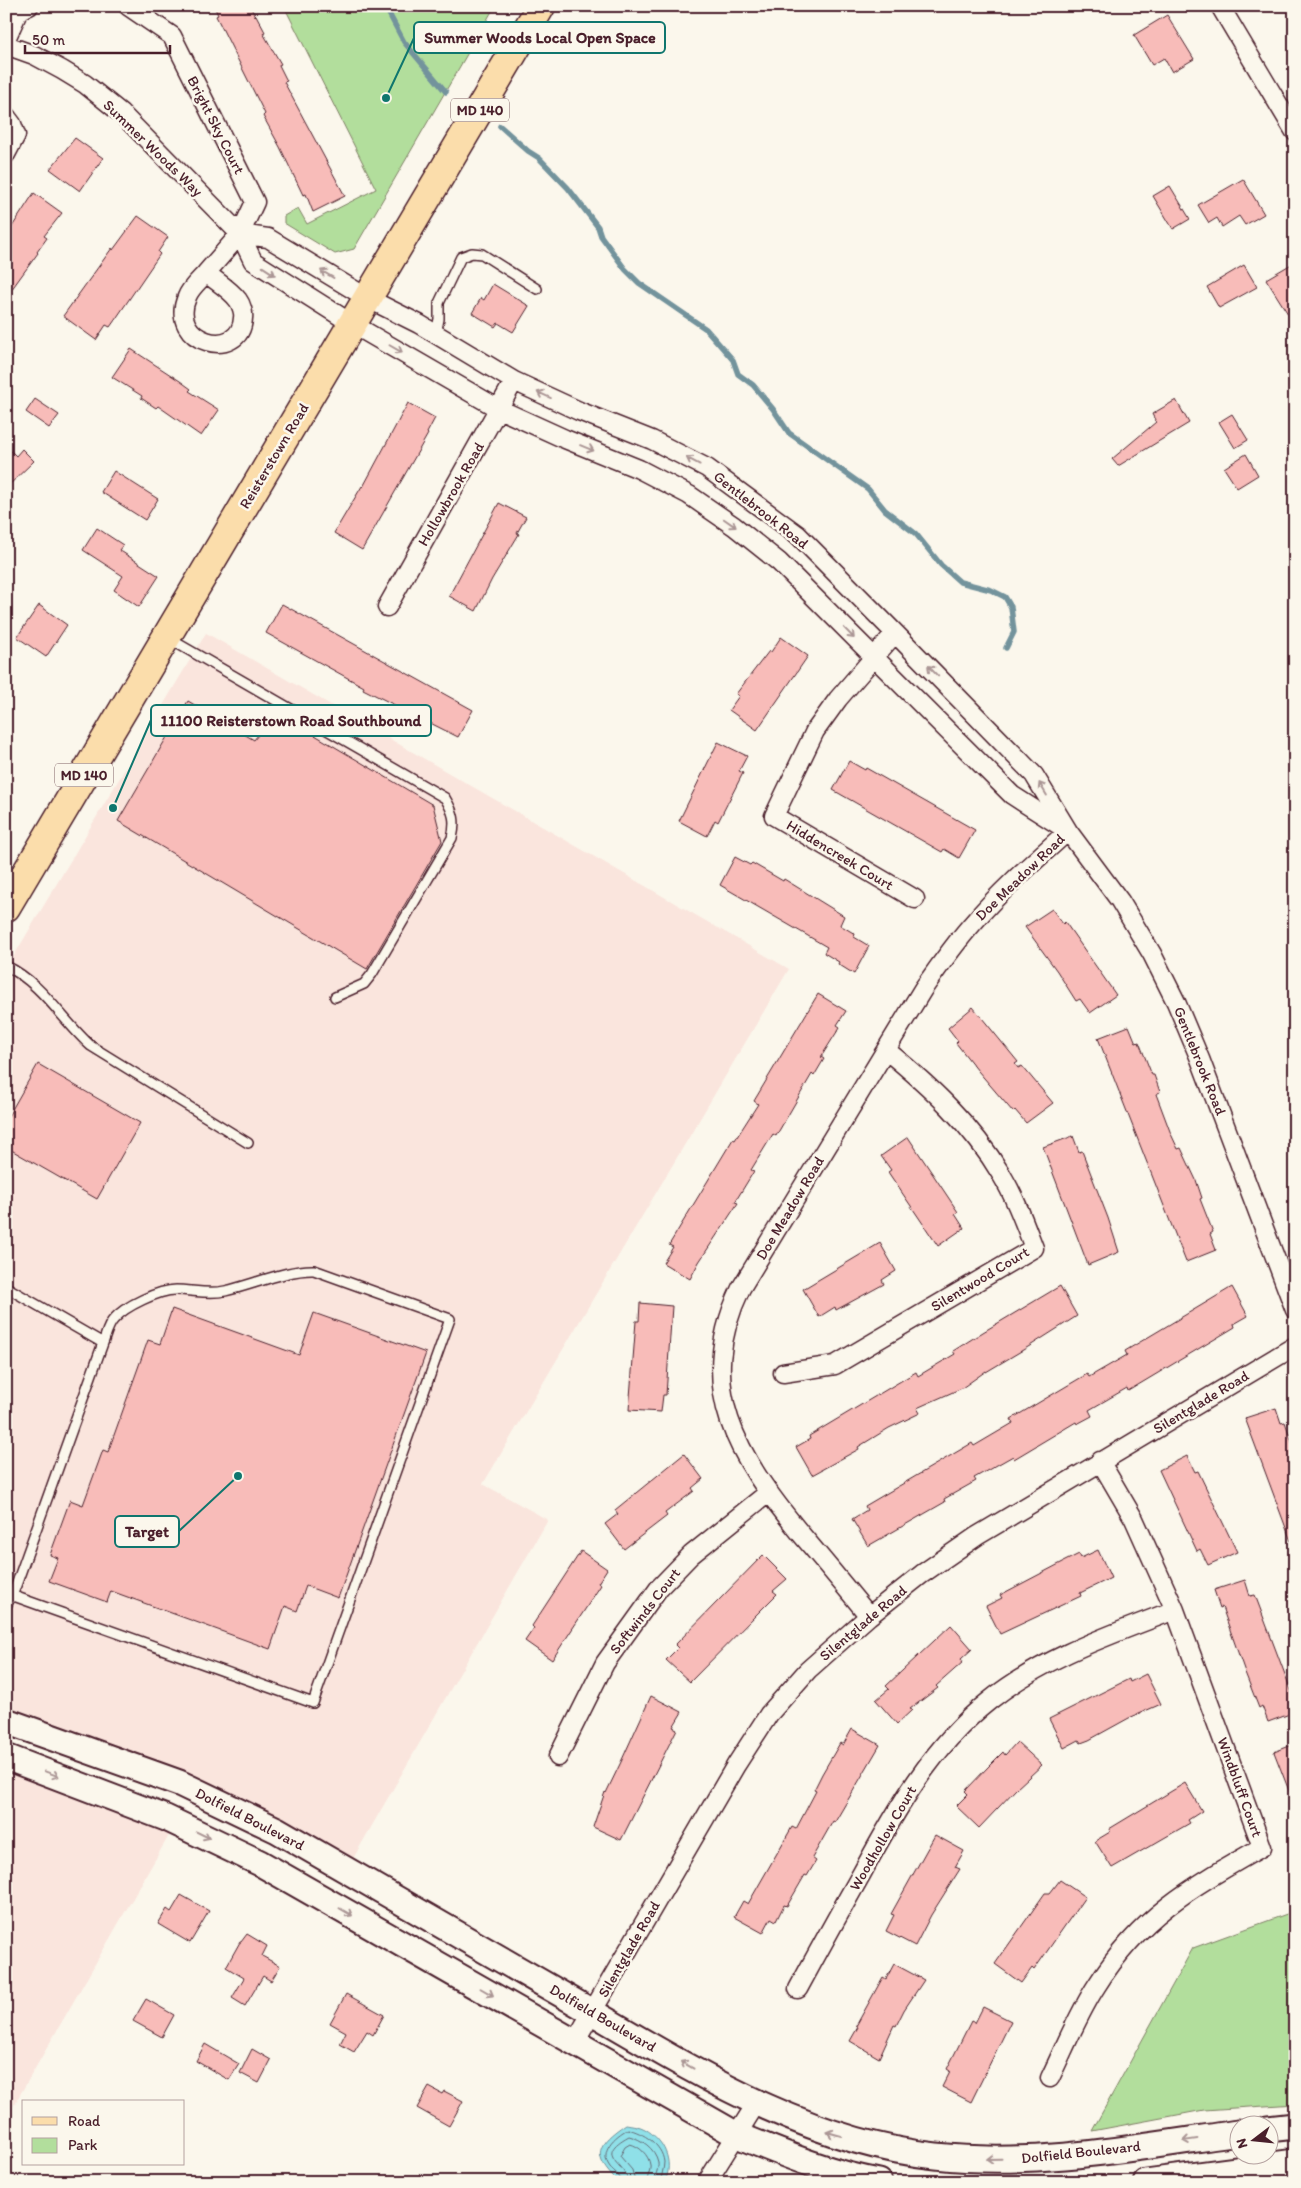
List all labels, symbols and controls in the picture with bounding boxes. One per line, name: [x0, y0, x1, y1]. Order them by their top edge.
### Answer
scale bar: [25, 22, 170, 54]
callout: Summer Woods Local Open Space: [414, 22, 665, 53]
text: Summer Woods Local Open Space: [424, 28, 656, 48]
text: 50 m: [32, 31, 65, 49]
street label: Bright Sky Court: [184, 73, 249, 177]
street label: Summer Woods Way: [99, 96, 207, 200]
road number: MD 140: [451, 98, 509, 122]
one-way arrow: [262, 266, 276, 276]
one-way arrow: [321, 269, 335, 279]
one-way arrow: [388, 345, 402, 355]
one-way arrow: [537, 390, 552, 400]
street label: Reisterstown Road: [235, 400, 313, 512]
street label: Hollowbrook Road: [414, 438, 488, 549]
one-way arrow: [578, 444, 594, 453]
one-way arrow: [685, 456, 700, 466]
street label: Gentlebrook Road: [710, 467, 813, 553]
one-way arrow: [723, 518, 737, 528]
one-way arrow: [843, 627, 855, 640]
one-way arrow: [926, 665, 939, 677]
callout: 11100 Reisterstown Road Southbound: [151, 705, 431, 736]
text: 11100 Reisterstown Road Southbound: [161, 711, 422, 730]
road number: MD 140: [55, 764, 113, 786]
one-way arrow: [1038, 783, 1048, 797]
street label: Hiddencreek Court: [783, 816, 897, 894]
street label: Doe Meadow Road: [972, 830, 1068, 924]
street label: Gentlebrook Road: [1170, 1004, 1230, 1119]
street label: Doe Meadow Road: [752, 1153, 828, 1263]
street label: Silentwood Court: [928, 1242, 1033, 1315]
street label: Silentglade Road: [1150, 1366, 1253, 1438]
callout: Target: [115, 1516, 179, 1547]
text: Target: [124, 1522, 169, 1542]
street label: Softwinds Court: [606, 1564, 684, 1658]
street label: Silentglade Road: [816, 1581, 911, 1665]
street label: Windbluff Court: [1214, 1735, 1267, 1840]
one-way arrow: [44, 1770, 59, 1779]
street label: Woodhollow Court: [846, 1782, 921, 1894]
street label: Dolfield Boulevard: [192, 1784, 308, 1855]
one-way arrow: [195, 1830, 210, 1840]
street label: Silentglade Road: [594, 1897, 664, 2000]
one-way arrow: [338, 1907, 352, 1917]
street label: Dolfield Boulevard: [546, 1980, 660, 2056]
one-way arrow: [479, 1988, 494, 1998]
one-way arrow: [681, 2060, 695, 2070]
legend: [22, 2100, 185, 2166]
text: Road: [68, 2112, 101, 2130]
north arrow: [1228, 2116, 1278, 2166]
one-way arrow: [826, 2128, 842, 2138]
one-way arrow: [1183, 2135, 1199, 2145]
text: Park: [68, 2136, 98, 2154]
street label: Dolfield Boulevard: [1020, 2137, 1142, 2167]
text: N: [1233, 2137, 1251, 2150]
one-way arrow: [986, 2154, 1002, 2164]

